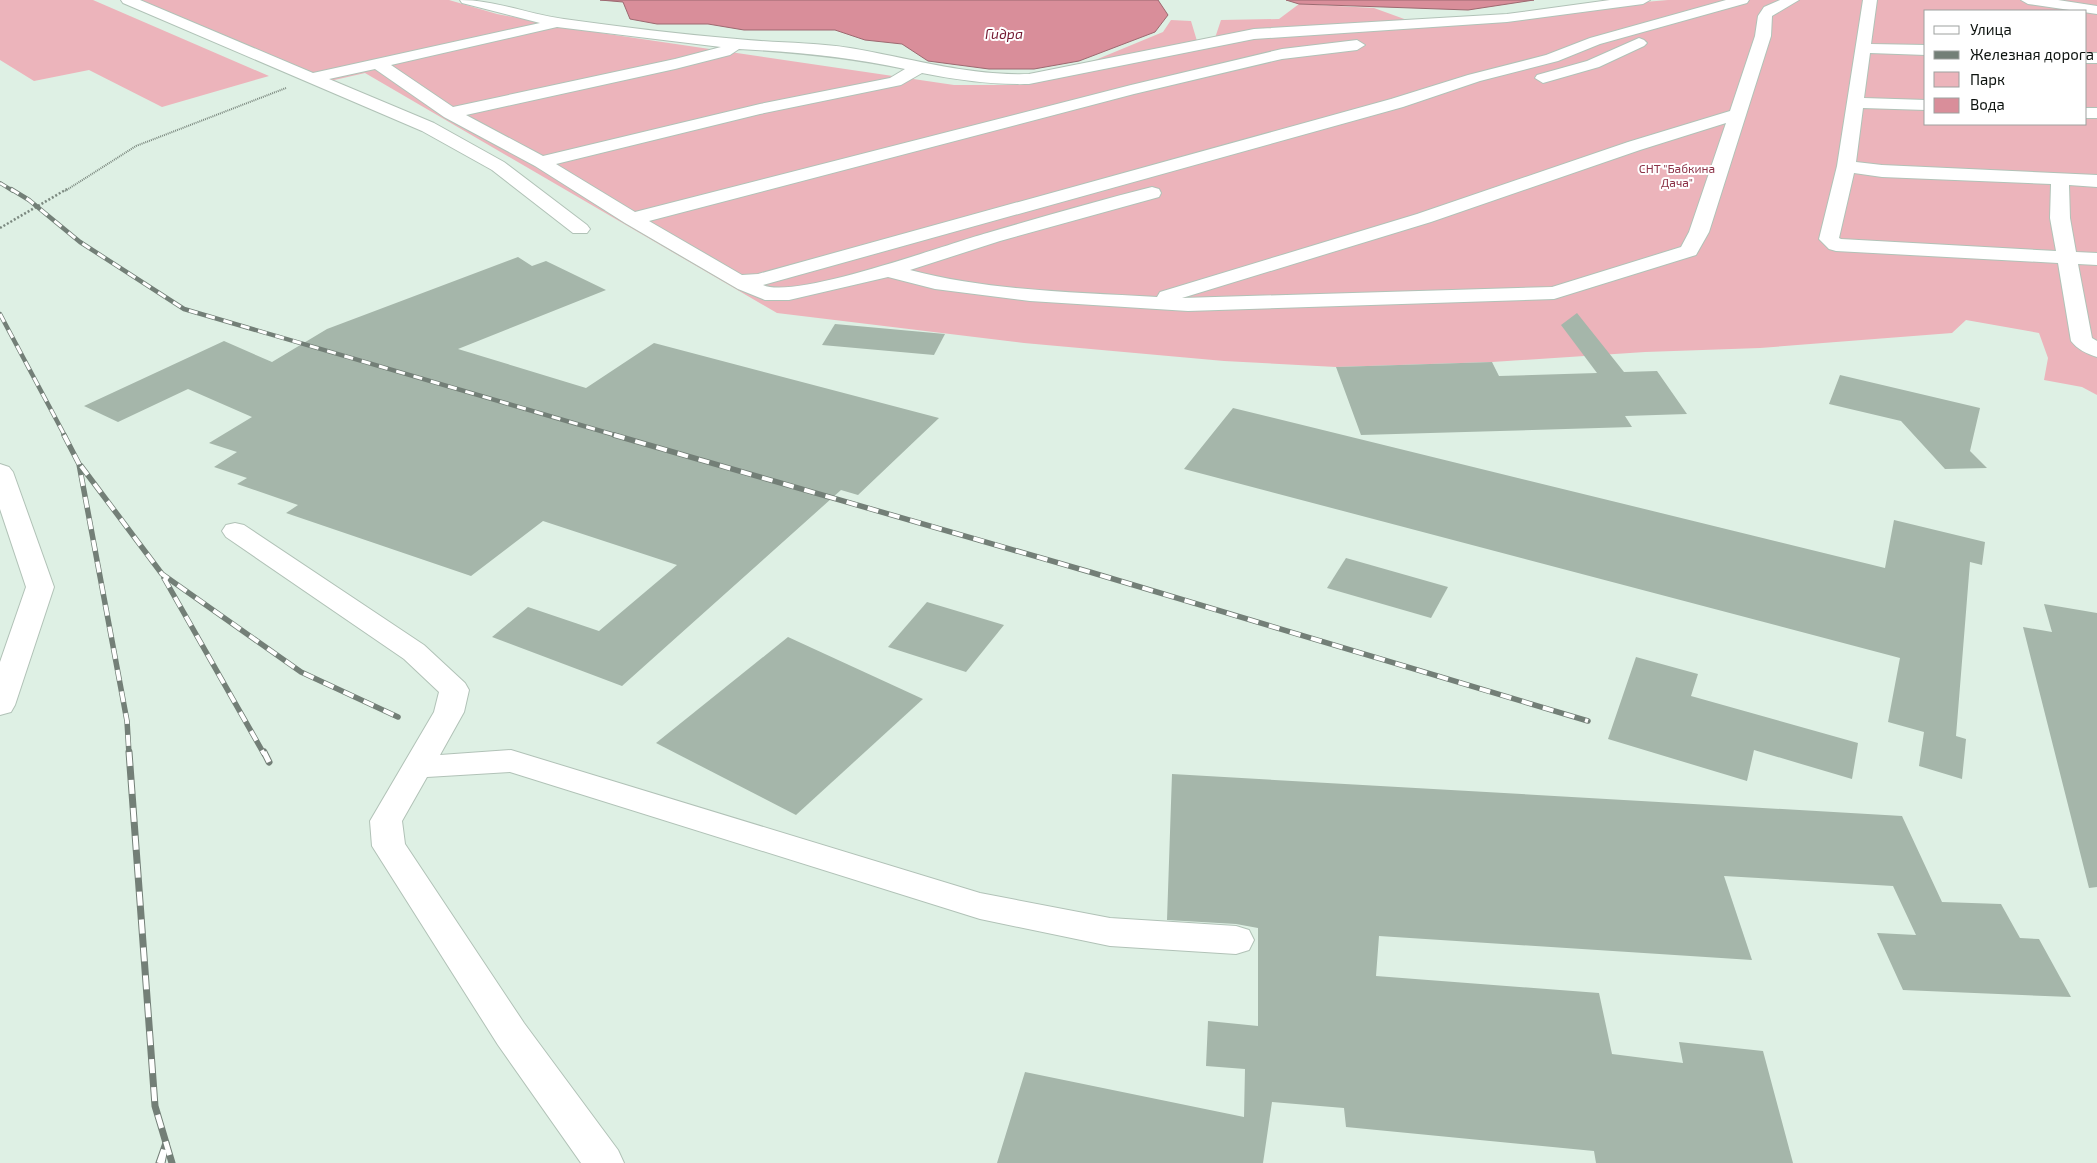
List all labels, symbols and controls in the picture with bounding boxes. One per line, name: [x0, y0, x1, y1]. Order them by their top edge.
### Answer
legend: [1924, 10, 2087, 125]
text: Улица: [1970, 20, 2012, 38]
water label: Гидра: [985, 25, 1023, 42]
text: Железная дорога: [1970, 45, 2094, 63]
text: Парк: [1970, 70, 2005, 88]
text: Вода: [1970, 95, 2005, 113]
park label: СНТ "Бабкина Дача": [1639, 161, 1715, 189]

